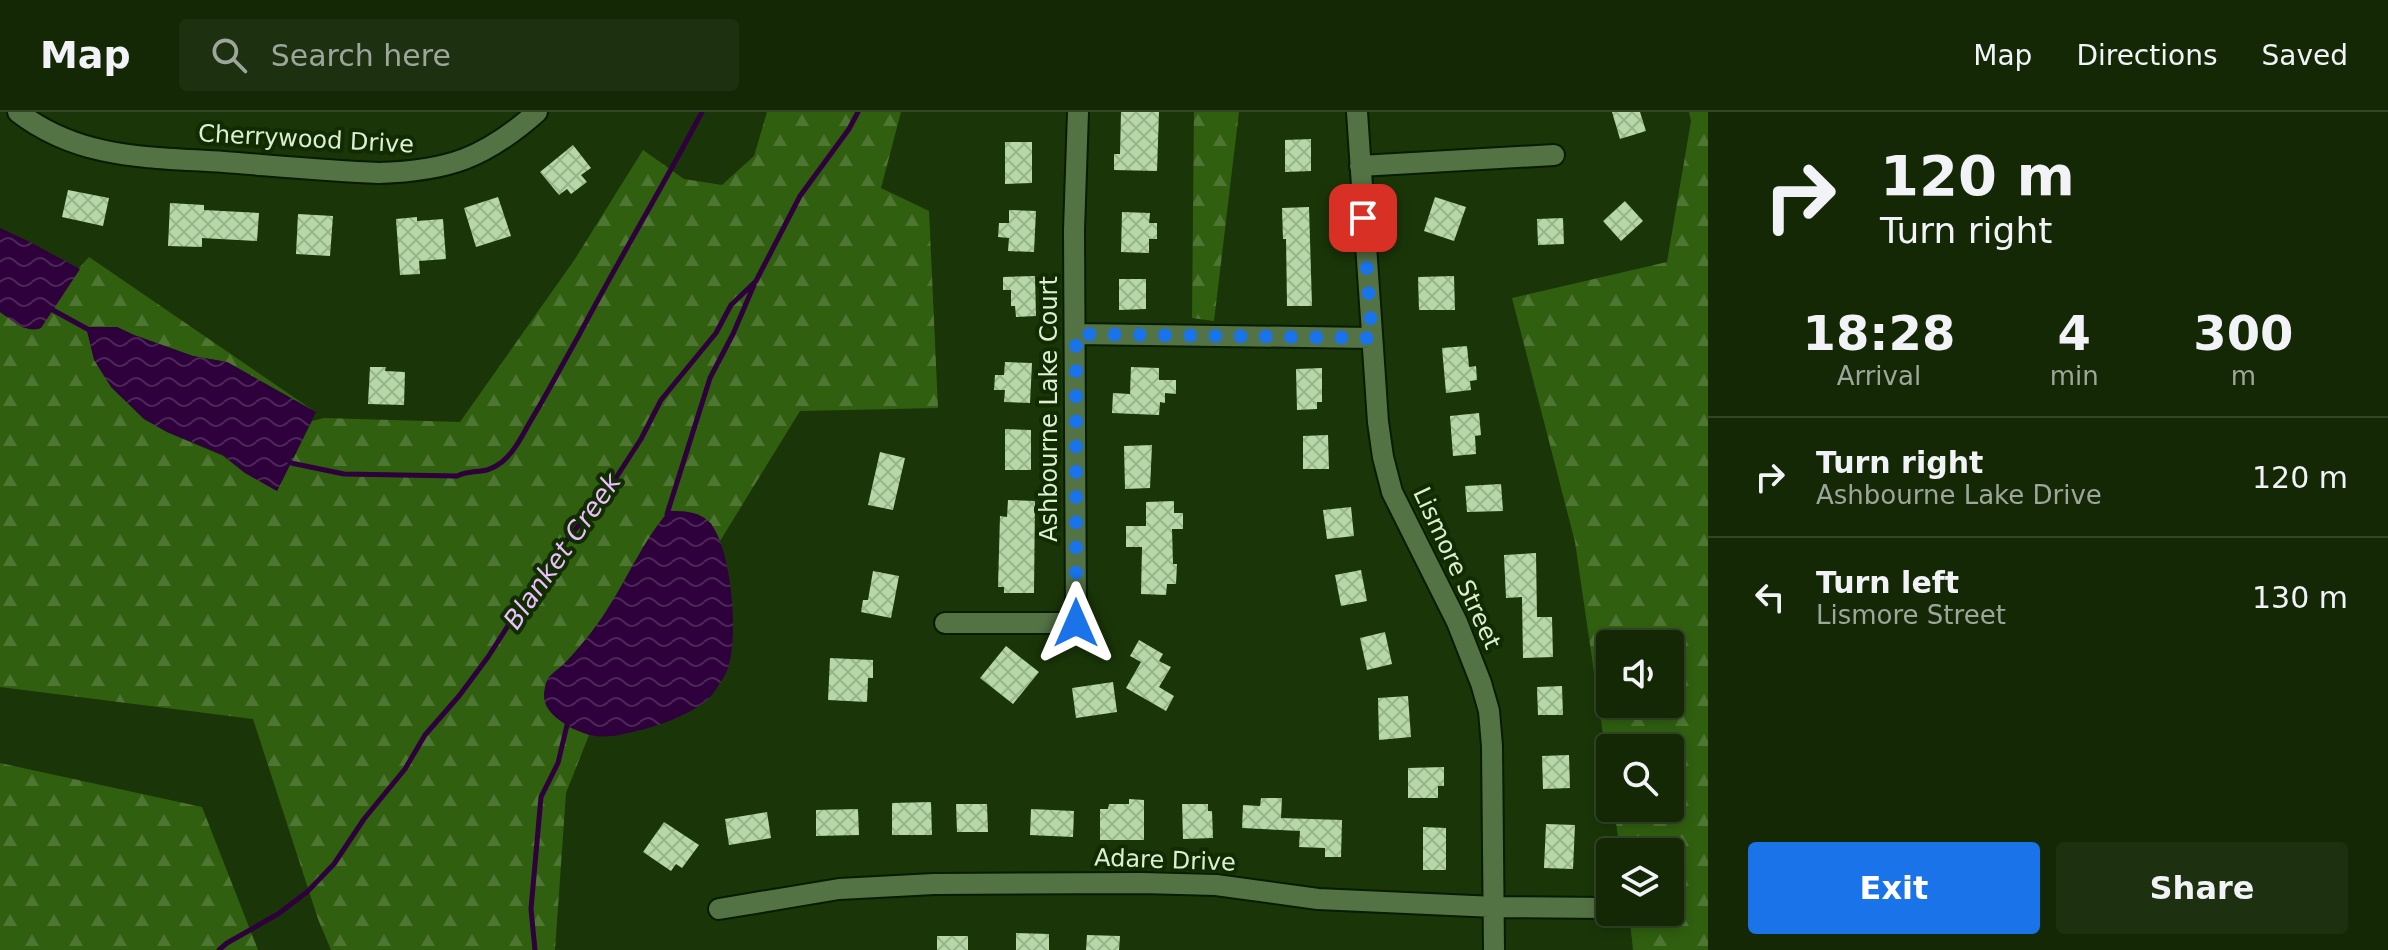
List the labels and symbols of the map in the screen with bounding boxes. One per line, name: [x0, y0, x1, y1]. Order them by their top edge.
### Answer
street label: Cherrywood Drive: [197, 119, 415, 159]
pin: [1329, 184, 1397, 252]
street label: Ashbourne Lake Court: [1035, 276, 1063, 542]
water label: Blanket Creek: [497, 467, 627, 635]
street label: Lismore Street: [1407, 483, 1507, 653]
position arrow: [1034, 581, 1118, 665]
street label: Adare Drive: [1094, 844, 1236, 876]

